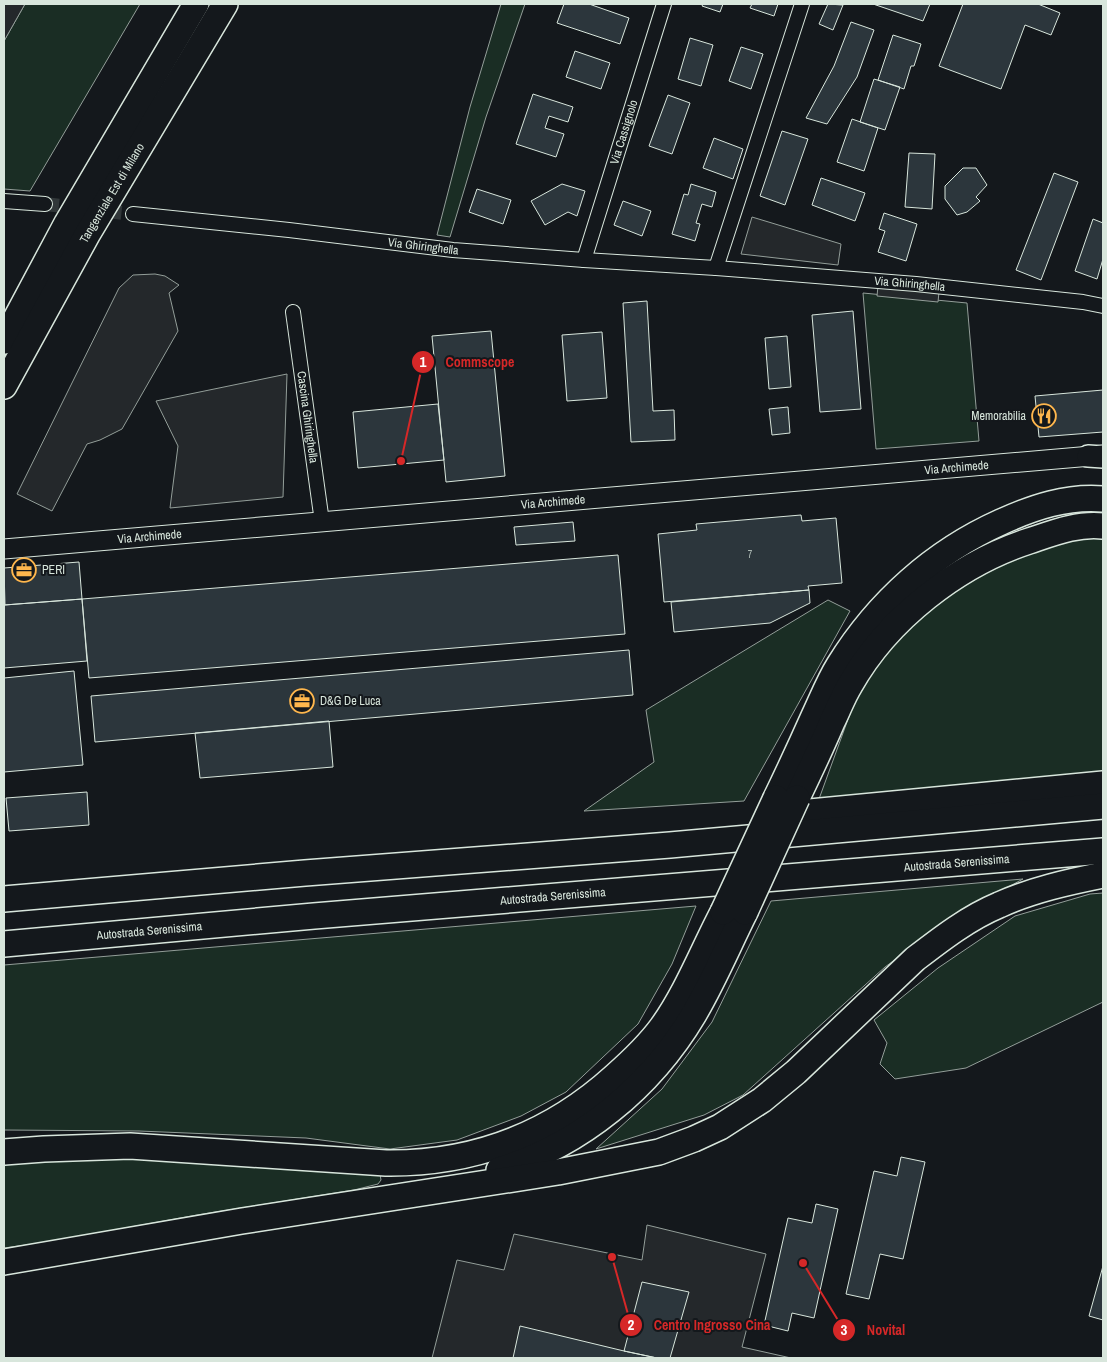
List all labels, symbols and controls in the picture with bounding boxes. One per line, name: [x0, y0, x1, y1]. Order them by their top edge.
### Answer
street label: Via Cassignolo: [606, 98, 642, 166]
street label: Tangenziale Est di Milano: [76, 140, 148, 246]
street label: Via Ghiringhella: [387, 234, 460, 258]
street label: Via Ghiringhella: [874, 273, 946, 295]
callout: Commscope: [410, 348, 524, 377]
text: 1: [420, 351, 427, 372]
text: Commscope: [446, 353, 514, 371]
street label: Cascina Ghiringhella: [293, 370, 322, 464]
restaurant icon: Memorabilia: [1031, 403, 1057, 429]
place label: Memorabilia: [971, 408, 1027, 424]
street label: Via Archimede: [924, 457, 989, 478]
street label: Via Archimede: [520, 491, 586, 513]
street label: Via Archimede: [117, 526, 182, 547]
house number: 7: [748, 548, 753, 561]
office icon: PERI: [11, 557, 37, 583]
place label: PERI: [42, 562, 65, 578]
office icon: D&G De Luca: [289, 688, 315, 714]
place label: D&G De Luca: [320, 693, 381, 709]
street label: Autostrada Serenissima: [902, 851, 1010, 875]
street label: Autostrada Serenissima: [499, 884, 607, 909]
street label: Autostrada Serenissima: [95, 918, 203, 944]
callout: Centro Ingrosso Cina: [619, 1311, 781, 1340]
text: 2: [628, 1314, 635, 1335]
callout: Novital: [832, 1315, 915, 1344]
text: Centro Ingrosso Cina: [654, 1316, 771, 1334]
text: 3: [841, 1319, 848, 1340]
text: Novital: [867, 1321, 905, 1339]

